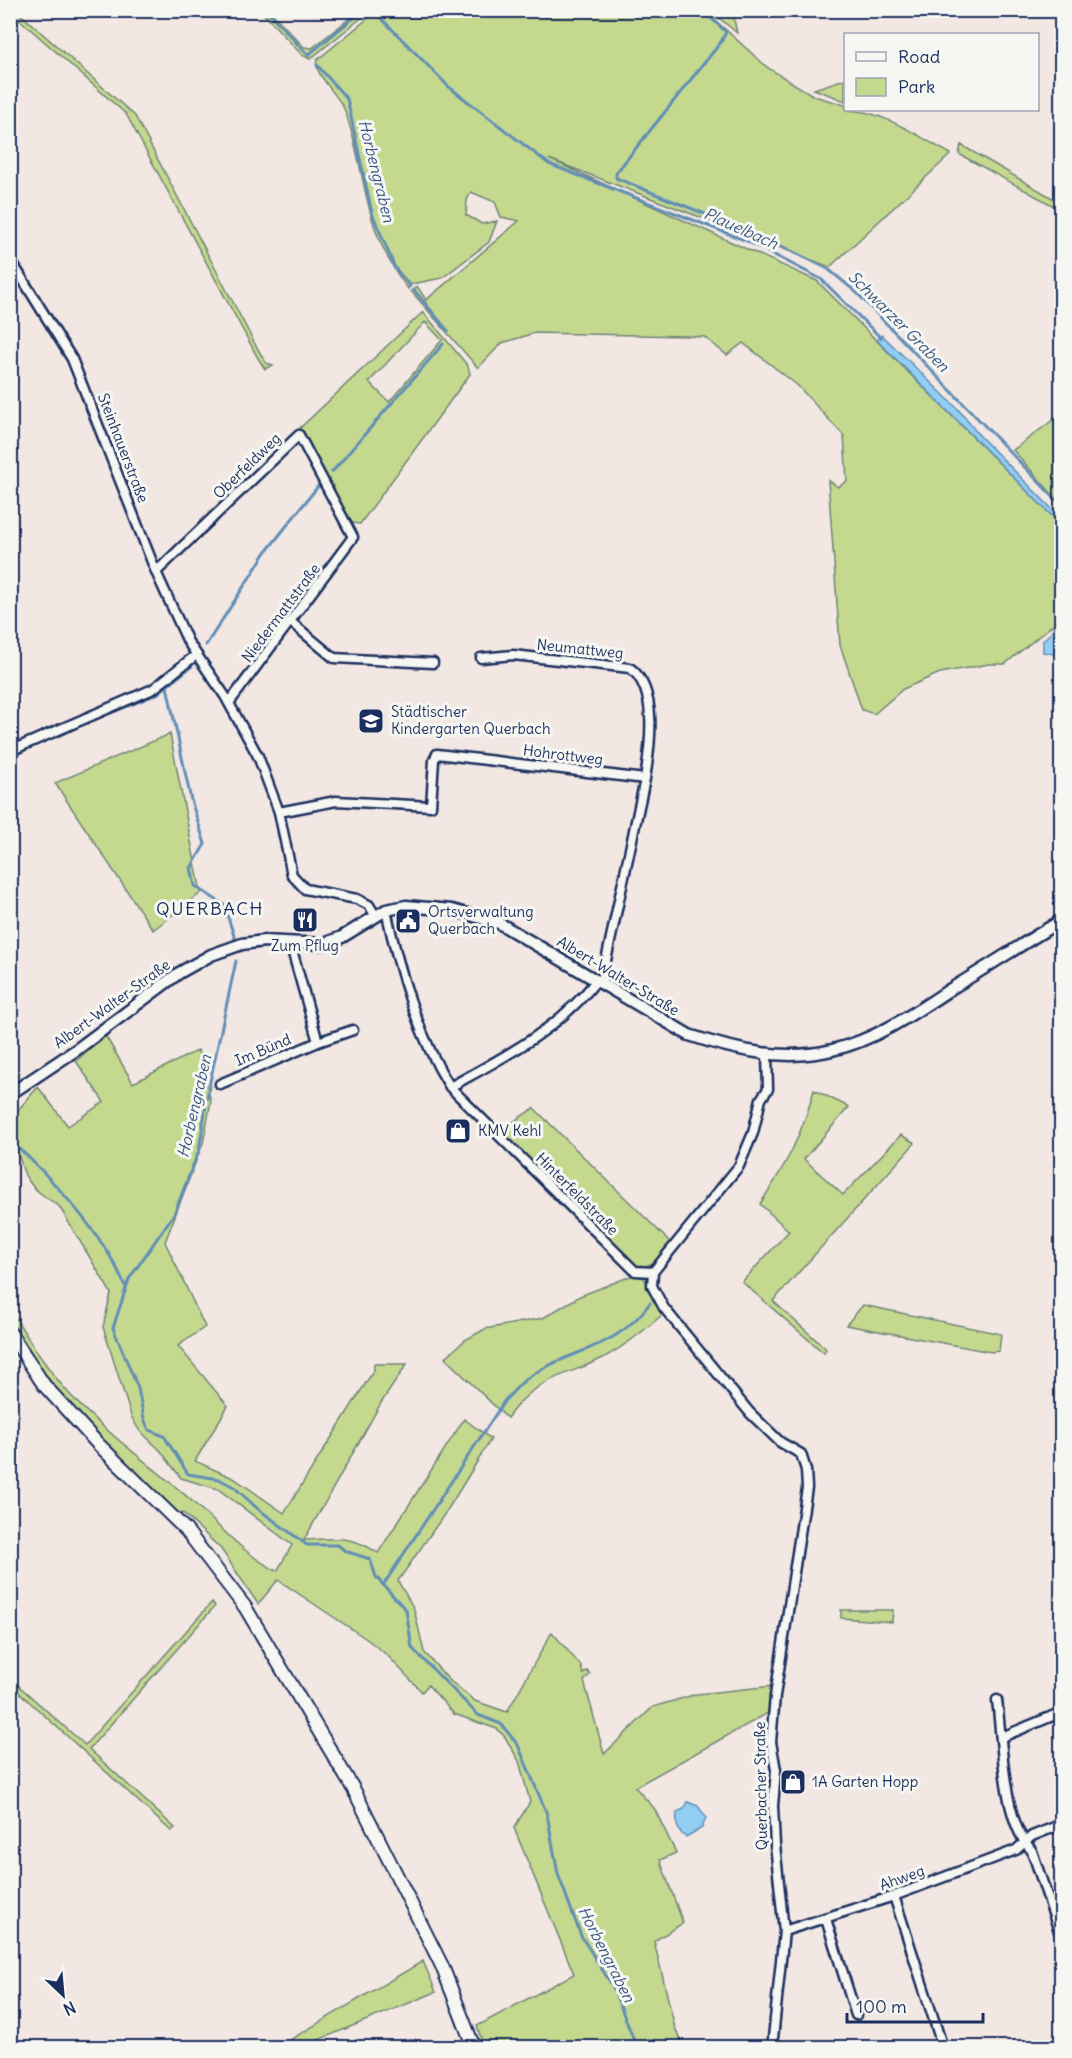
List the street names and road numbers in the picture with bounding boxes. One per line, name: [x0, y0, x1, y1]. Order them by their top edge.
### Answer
street label: Steinhauerstraße: [94, 390, 153, 505]
street label: Oberfeldweg: [209, 429, 285, 503]
street label: Niedermattstraße: [237, 559, 324, 666]
street label: Neumattweg: [536, 634, 624, 663]
street label: Hohrottweg: [522, 740, 604, 769]
street label: Albert-Walter-Straße: [554, 932, 683, 1020]
street label: Albert-Walter-Straße: [50, 955, 174, 1052]
street label: Im Bünd: [232, 1029, 294, 1070]
street label: Hinterfeldstraße: [532, 1148, 623, 1239]
street label: Querbacher Straße: [750, 1721, 771, 1851]
street label: Ahweg: [877, 1861, 927, 1894]

